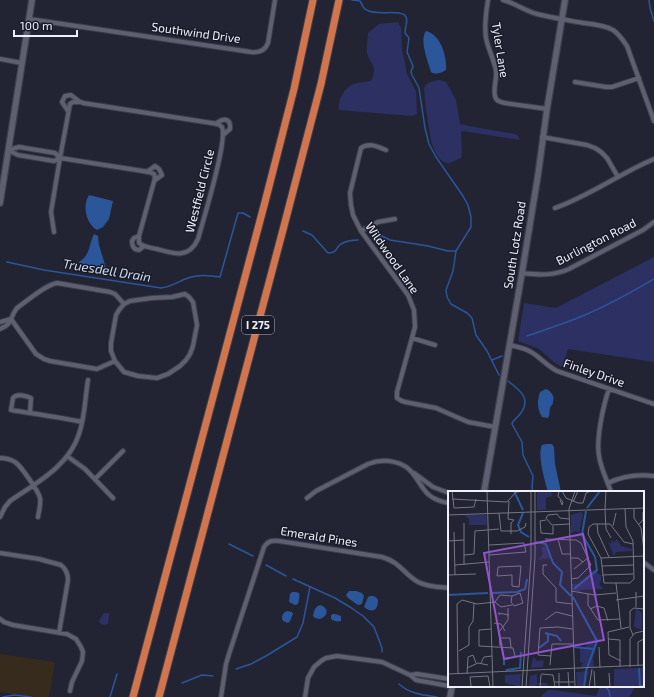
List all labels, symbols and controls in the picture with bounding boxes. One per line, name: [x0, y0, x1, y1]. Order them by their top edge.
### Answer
scale bar: [14, 12, 77, 38]
text: 100 m: [20, 18, 52, 32]
street label: Southwind Drive: [151, 19, 242, 45]
street label: Tyler Lane: [490, 21, 512, 79]
street label: Westfield Circle: [182, 148, 216, 234]
street label: South Lotz Road: [500, 200, 528, 290]
street label: Burlington Road: [553, 215, 638, 267]
street label: Wildwood Lane: [363, 219, 423, 296]
water label: Truesdell Drain: [62, 255, 152, 285]
road number: I 275: [242, 316, 274, 334]
street label: Finley Drive: [562, 355, 627, 389]
inset map: [448, 491, 644, 687]
street label: Emerald Pines: [280, 523, 359, 549]

